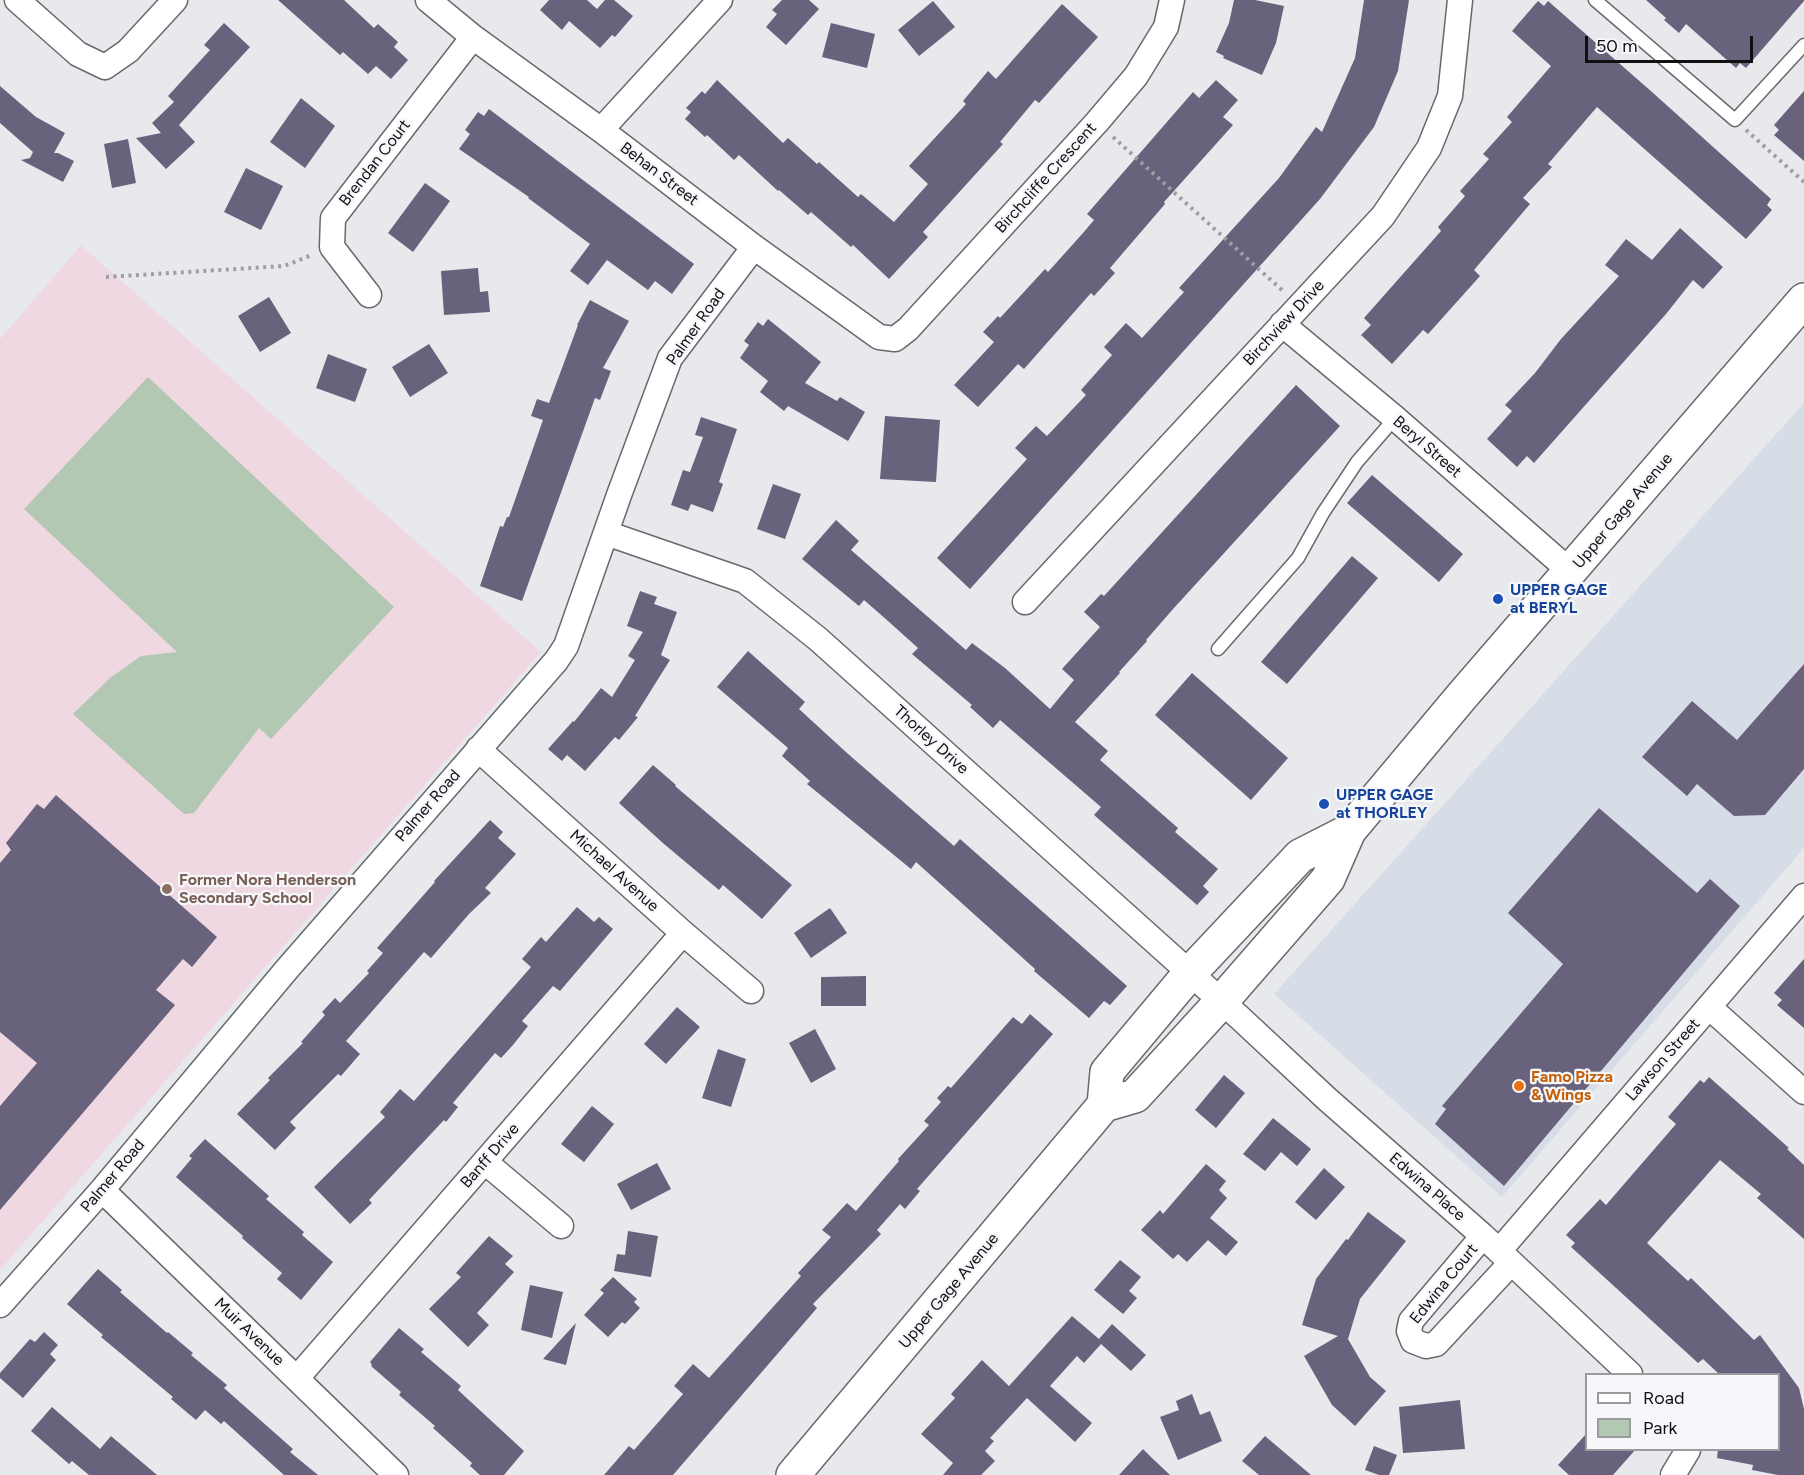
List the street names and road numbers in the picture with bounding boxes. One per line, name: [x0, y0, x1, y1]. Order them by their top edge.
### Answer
street label: Brendan Court: [335, 116, 415, 210]
street label: Birchcliffe Crescent: [991, 119, 1101, 237]
street label: Behan Street: [616, 138, 702, 210]
street label: Birchview Drive: [1239, 276, 1329, 370]
street label: Palmer Road: [663, 285, 729, 369]
street label: Beryl Street: [1389, 412, 1465, 482]
street label: Upper Gage Avenue: [1569, 449, 1677, 573]
street label: Thorley Drive: [890, 701, 972, 779]
street label: Palmer Road: [391, 766, 465, 846]
street label: Michael Avenue: [565, 826, 663, 916]
street label: Lawson Street: [1622, 1015, 1704, 1105]
street label: Banff Drive: [457, 1120, 523, 1192]
street label: Palmer Road: [77, 1136, 149, 1216]
street label: Edwina Place: [1385, 1149, 1469, 1225]
street label: Upper Gage Avenue: [895, 1229, 1003, 1353]
street label: Edwina Court: [1406, 1240, 1482, 1328]
street label: Muir Avenue: [210, 1294, 288, 1370]

